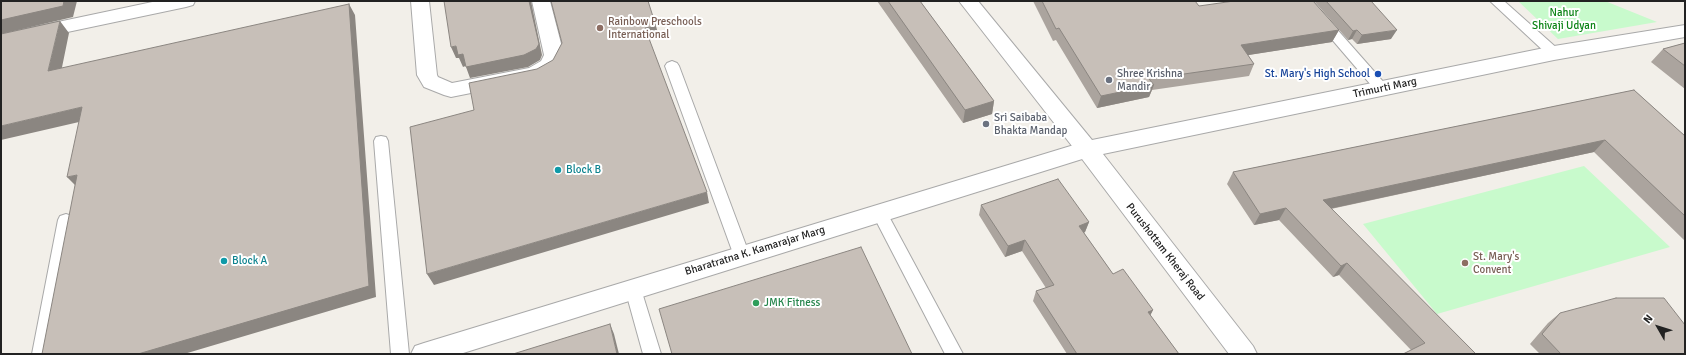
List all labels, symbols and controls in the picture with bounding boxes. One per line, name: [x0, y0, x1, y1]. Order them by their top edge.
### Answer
park label: Nahur Shivaji Udyan: [1532, 6, 1596, 32]
place label: Rainbow Preschools International: [608, 15, 702, 41]
marker: Rainbow Preschools International: [595, 23, 605, 33]
place label: Shree Krishna Mandir: [1117, 67, 1183, 93]
place label: St. Mary's High School: [1265, 67, 1370, 81]
marker: St. Mary's High School: [1373, 69, 1383, 79]
marker: Shree Krishna Mandir: [1104, 75, 1114, 85]
street label: Trimurti Marg: [1352, 75, 1418, 101]
place label: Sri Saibaba Bhakta Mandap: [994, 111, 1067, 137]
marker: Sri Saibaba Bhakta Mandap: [981, 119, 991, 129]
place label: Block B: [566, 163, 601, 177]
marker: Block B: [553, 165, 563, 175]
street label: Purushottam Kheraj Road: [1123, 201, 1207, 303]
street label: Bharatratna K. Kamarajar Marg: [683, 223, 827, 279]
place label: St. Mary's Convent: [1473, 250, 1519, 276]
place label: Block A: [232, 254, 267, 268]
marker: Block A: [219, 256, 229, 266]
marker: St. Mary's Convent: [1460, 258, 1470, 268]
place label: JMK Fitness: [764, 296, 820, 310]
marker: JMK Fitness: [751, 298, 761, 308]
north arrow: [1638, 307, 1678, 347]
text: N: [1641, 312, 1656, 326]

